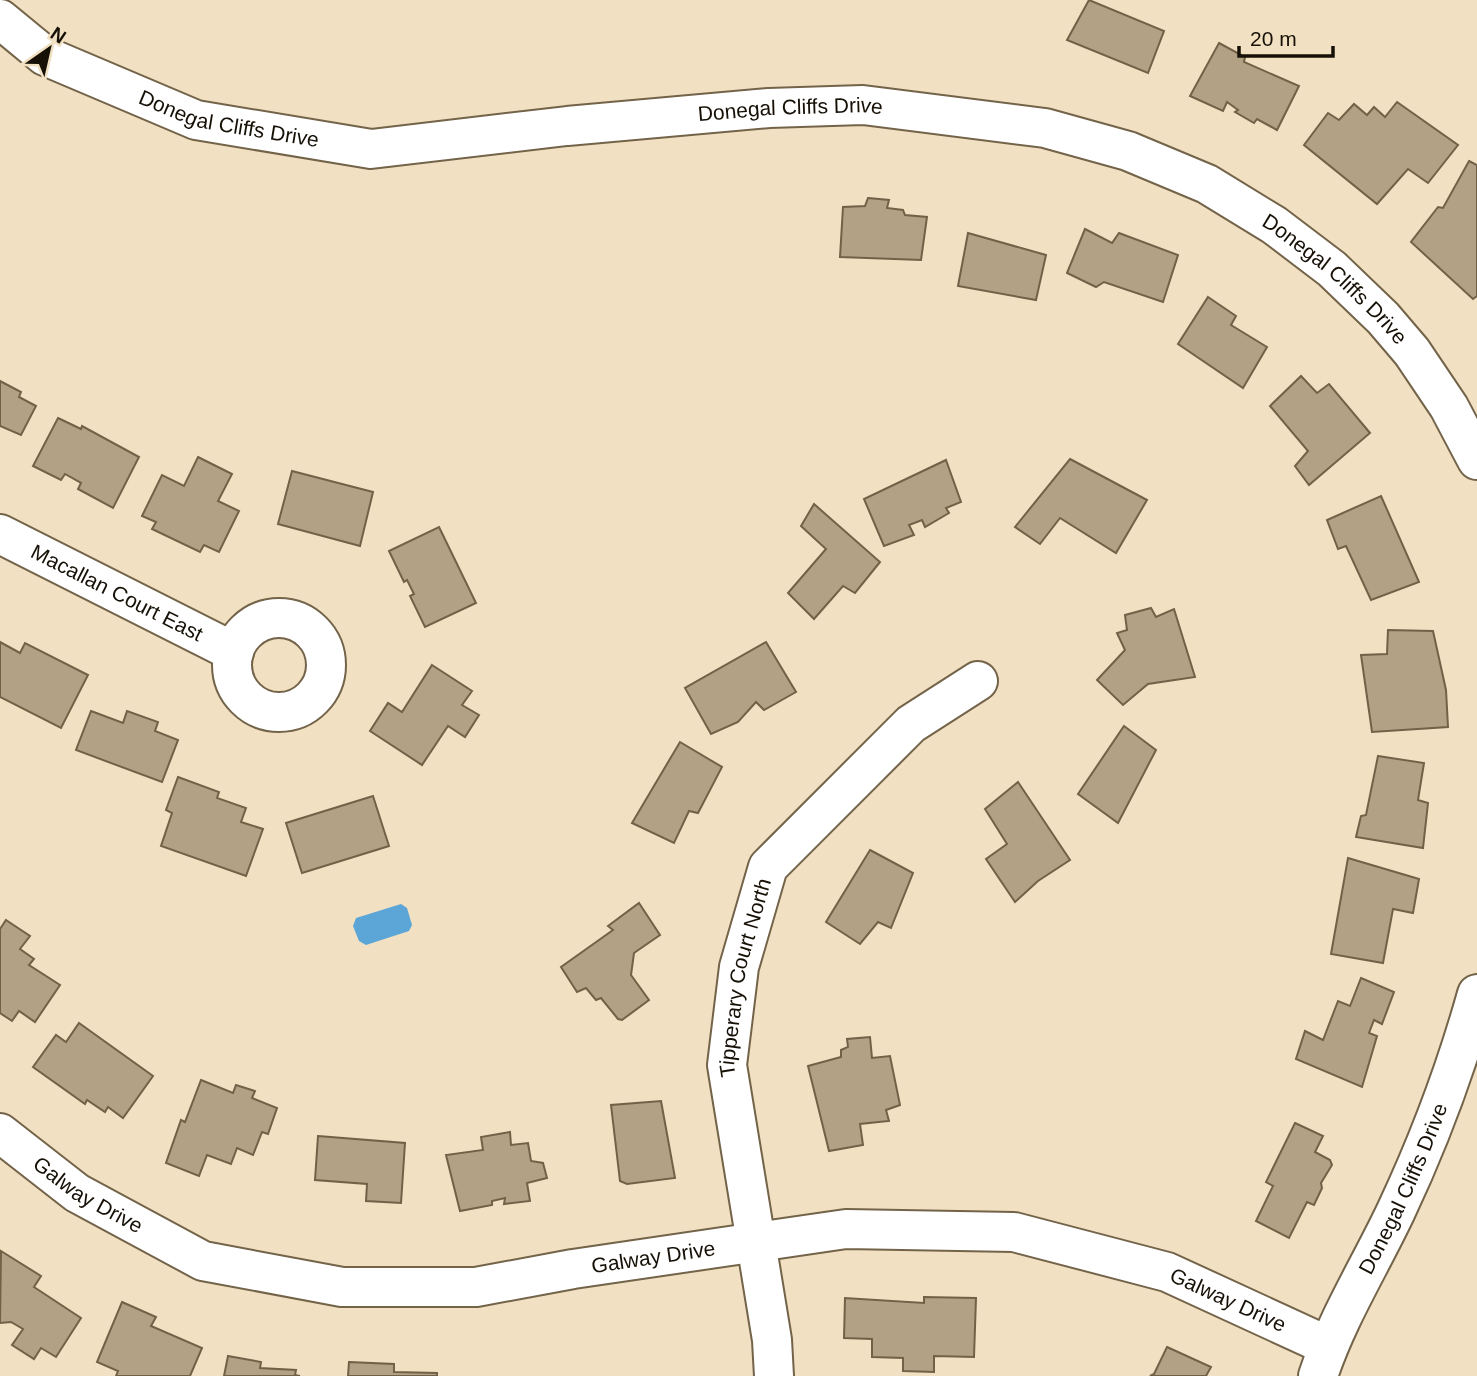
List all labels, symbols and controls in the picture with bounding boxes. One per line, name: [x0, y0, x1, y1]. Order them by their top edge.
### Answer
north arrow: [14, 14, 84, 84]
scale bar: [1239, 14, 1334, 58]
text: N: [47, 23, 70, 48]
text: 20 m: [1250, 27, 1297, 50]
street label: Donegal Cliffs Drive: [136, 85, 321, 151]
street label: Donegal Cliffs Drive: [697, 93, 884, 125]
street label: Donegal Cliffs Drive: [1259, 209, 1412, 348]
street label: Macallan Court East: [28, 540, 207, 645]
street label: Tipperary Court North: [715, 876, 775, 1079]
street label: Donegal Cliffs Drive: [1354, 1100, 1451, 1278]
street label: Galway Drive: [29, 1152, 147, 1237]
street label: Galway Drive: [590, 1236, 717, 1277]
street label: Galway Drive: [1167, 1263, 1290, 1336]

